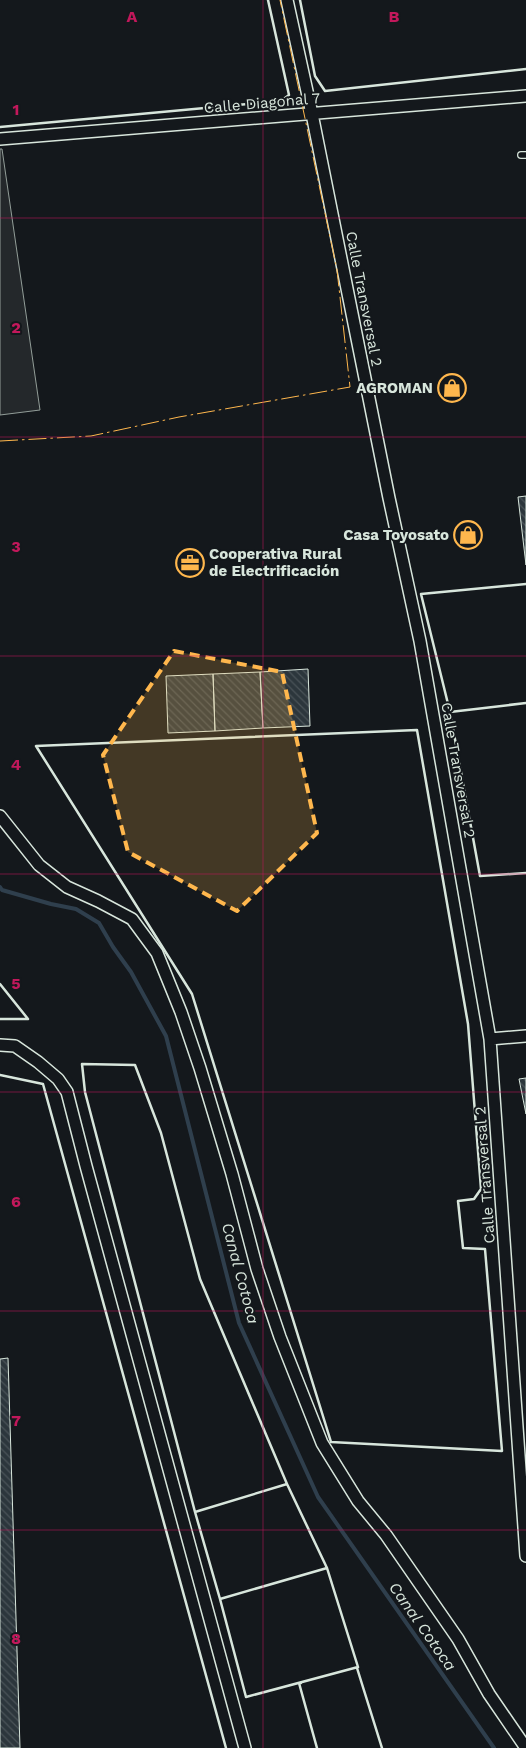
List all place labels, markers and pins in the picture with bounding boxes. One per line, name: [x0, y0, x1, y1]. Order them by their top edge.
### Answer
shop icon: AGROMAN: [437, 373, 467, 403]
place label: AGROMAN: [356, 379, 433, 397]
shop icon: Casa Toyosato: [453, 520, 483, 550]
place label: Casa Toyosato: [343, 526, 449, 544]
place label: Cooperativa Rural de Electrificación: [209, 545, 342, 580]
office icon: Cooperativa Rural de Electrificación: [175, 548, 205, 578]

